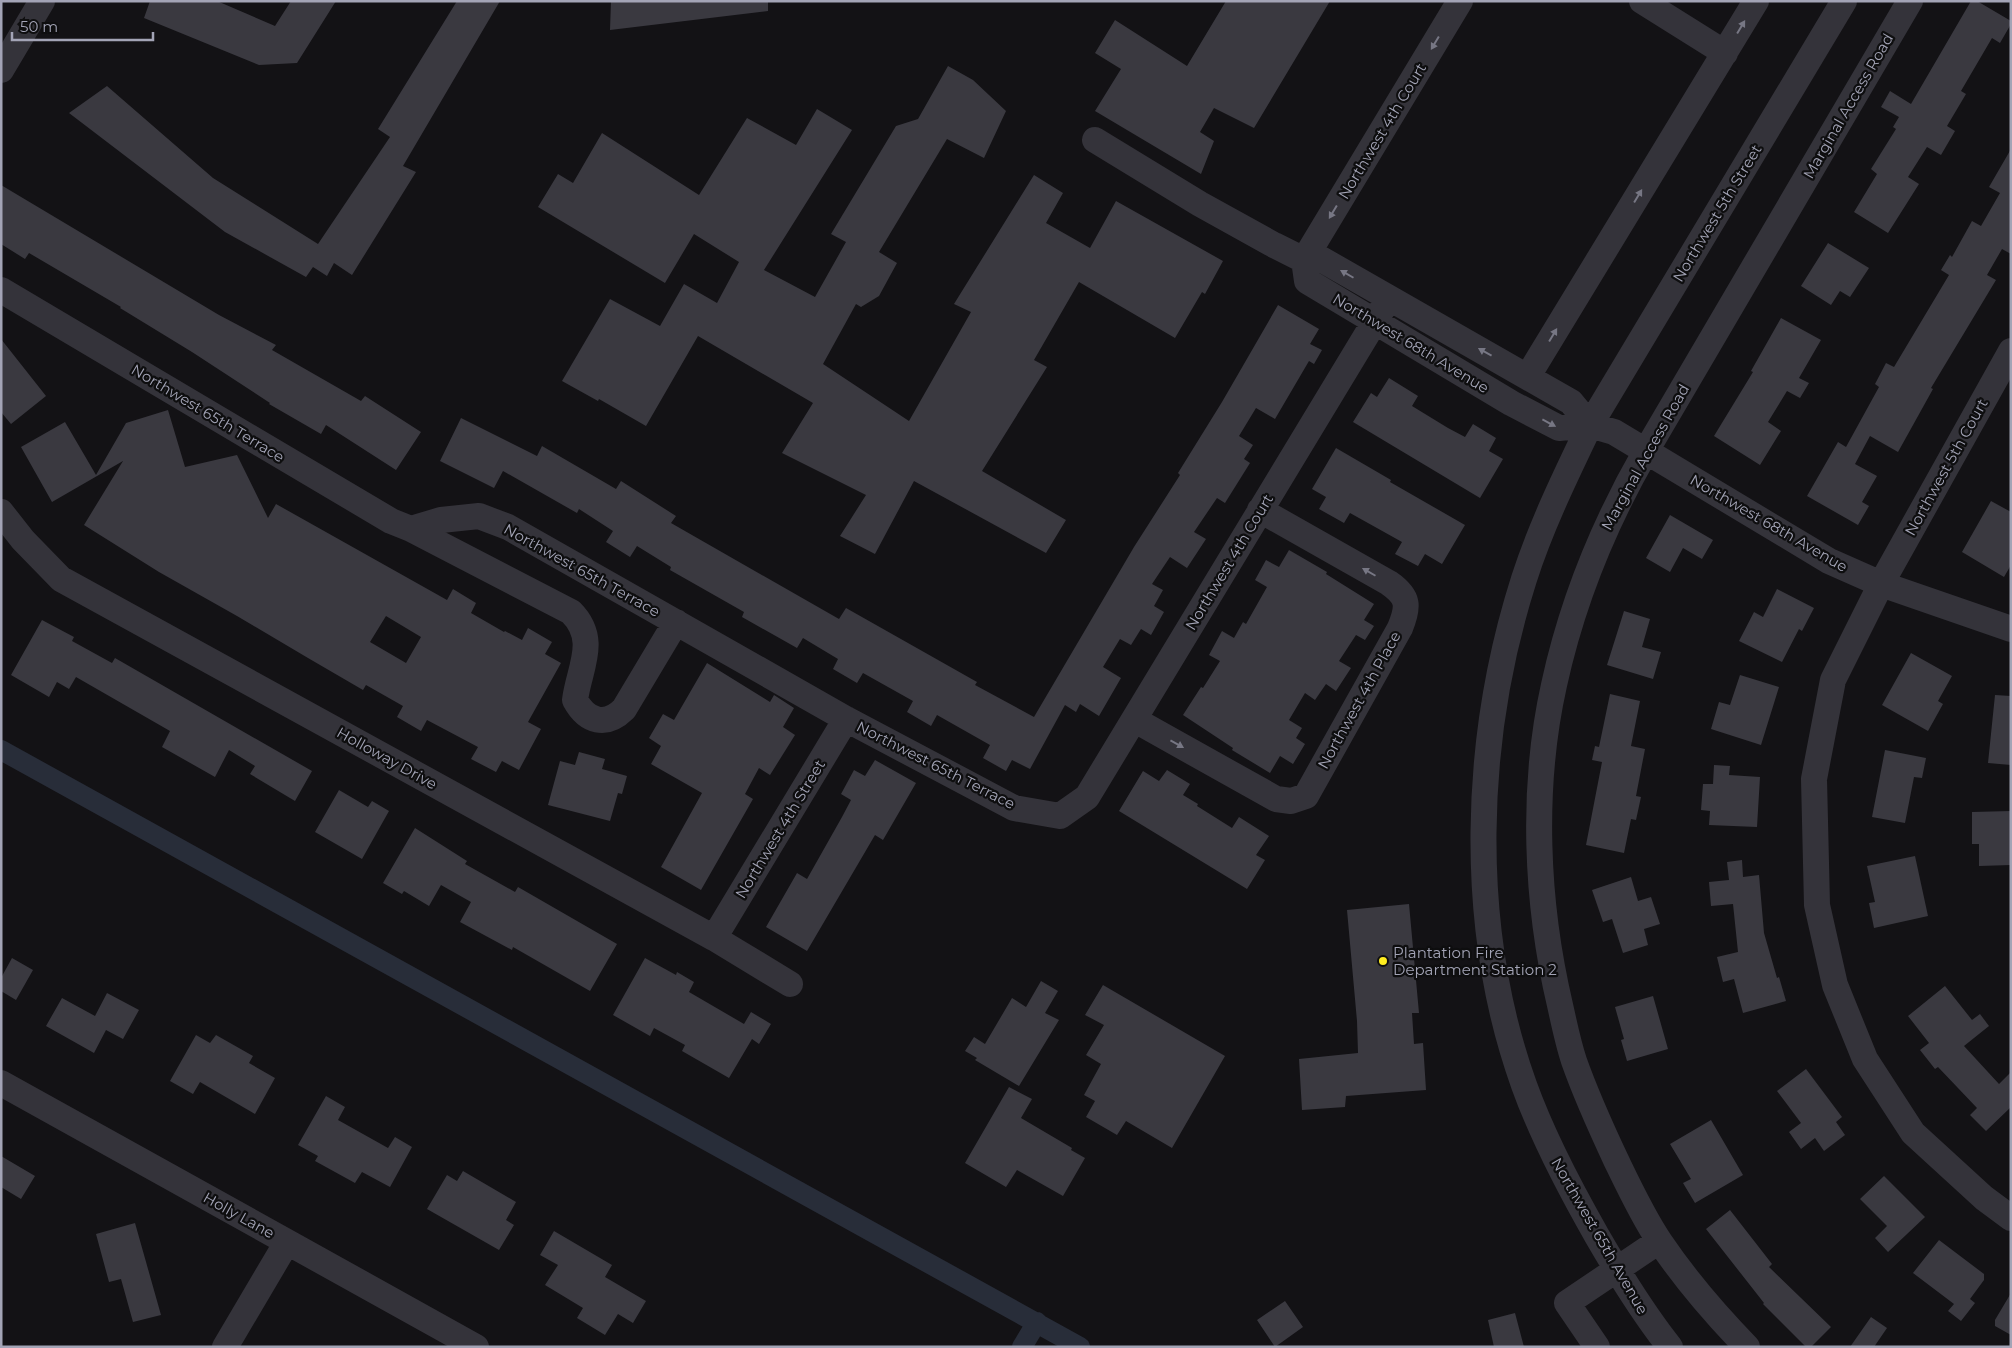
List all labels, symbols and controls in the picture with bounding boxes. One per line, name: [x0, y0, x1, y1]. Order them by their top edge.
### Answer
scale bar: [12, 10, 154, 42]
text: 50 m: [20, 17, 58, 36]
one-way arrow: [1736, 21, 1745, 34]
street label: Marginal Access Road: [1799, 30, 1897, 182]
one-way arrow: [1430, 37, 1439, 50]
street label: Northwest 4th Court: [1334, 59, 1430, 203]
street label: Northwest 5th Street: [1668, 141, 1766, 285]
one-way arrow: [1633, 189, 1642, 202]
one-way arrow: [1328, 206, 1338, 219]
one-way arrow: [1341, 270, 1354, 279]
street label: Northwest 68th Avenue: [1329, 289, 1493, 397]
one-way arrow: [1549, 328, 1558, 341]
one-way arrow: [1479, 348, 1492, 357]
street label: Northwest 65th Terrace: [128, 360, 288, 466]
street label: Marginal Access Road: [1597, 380, 1693, 534]
street label: Northwest 5th Court: [1900, 395, 1992, 539]
one-way arrow: [1542, 419, 1556, 427]
street label: Northwest 68th Avenue: [1687, 470, 1851, 576]
street label: Northwest 4th Court: [1181, 490, 1277, 634]
street label: Northwest 65th Terrace: [501, 519, 663, 621]
one-way arrow: [1362, 568, 1376, 576]
street label: Northwest 4th Place: [1313, 628, 1405, 772]
street label: Northwest 65th Terrace: [854, 717, 1018, 813]
street label: Holloway Drive: [334, 723, 440, 793]
one-way arrow: [1171, 739, 1184, 748]
street label: Northwest 4th Street: [731, 756, 829, 902]
place label: Plantation Fire Department Station 2: [1393, 943, 1557, 979]
marker: Plantation Fire Department Station 2: [1377, 955, 1389, 967]
street label: Northwest 65th Avenue: [1547, 1154, 1653, 1318]
street label: Holly Lane: [200, 1188, 278, 1242]

